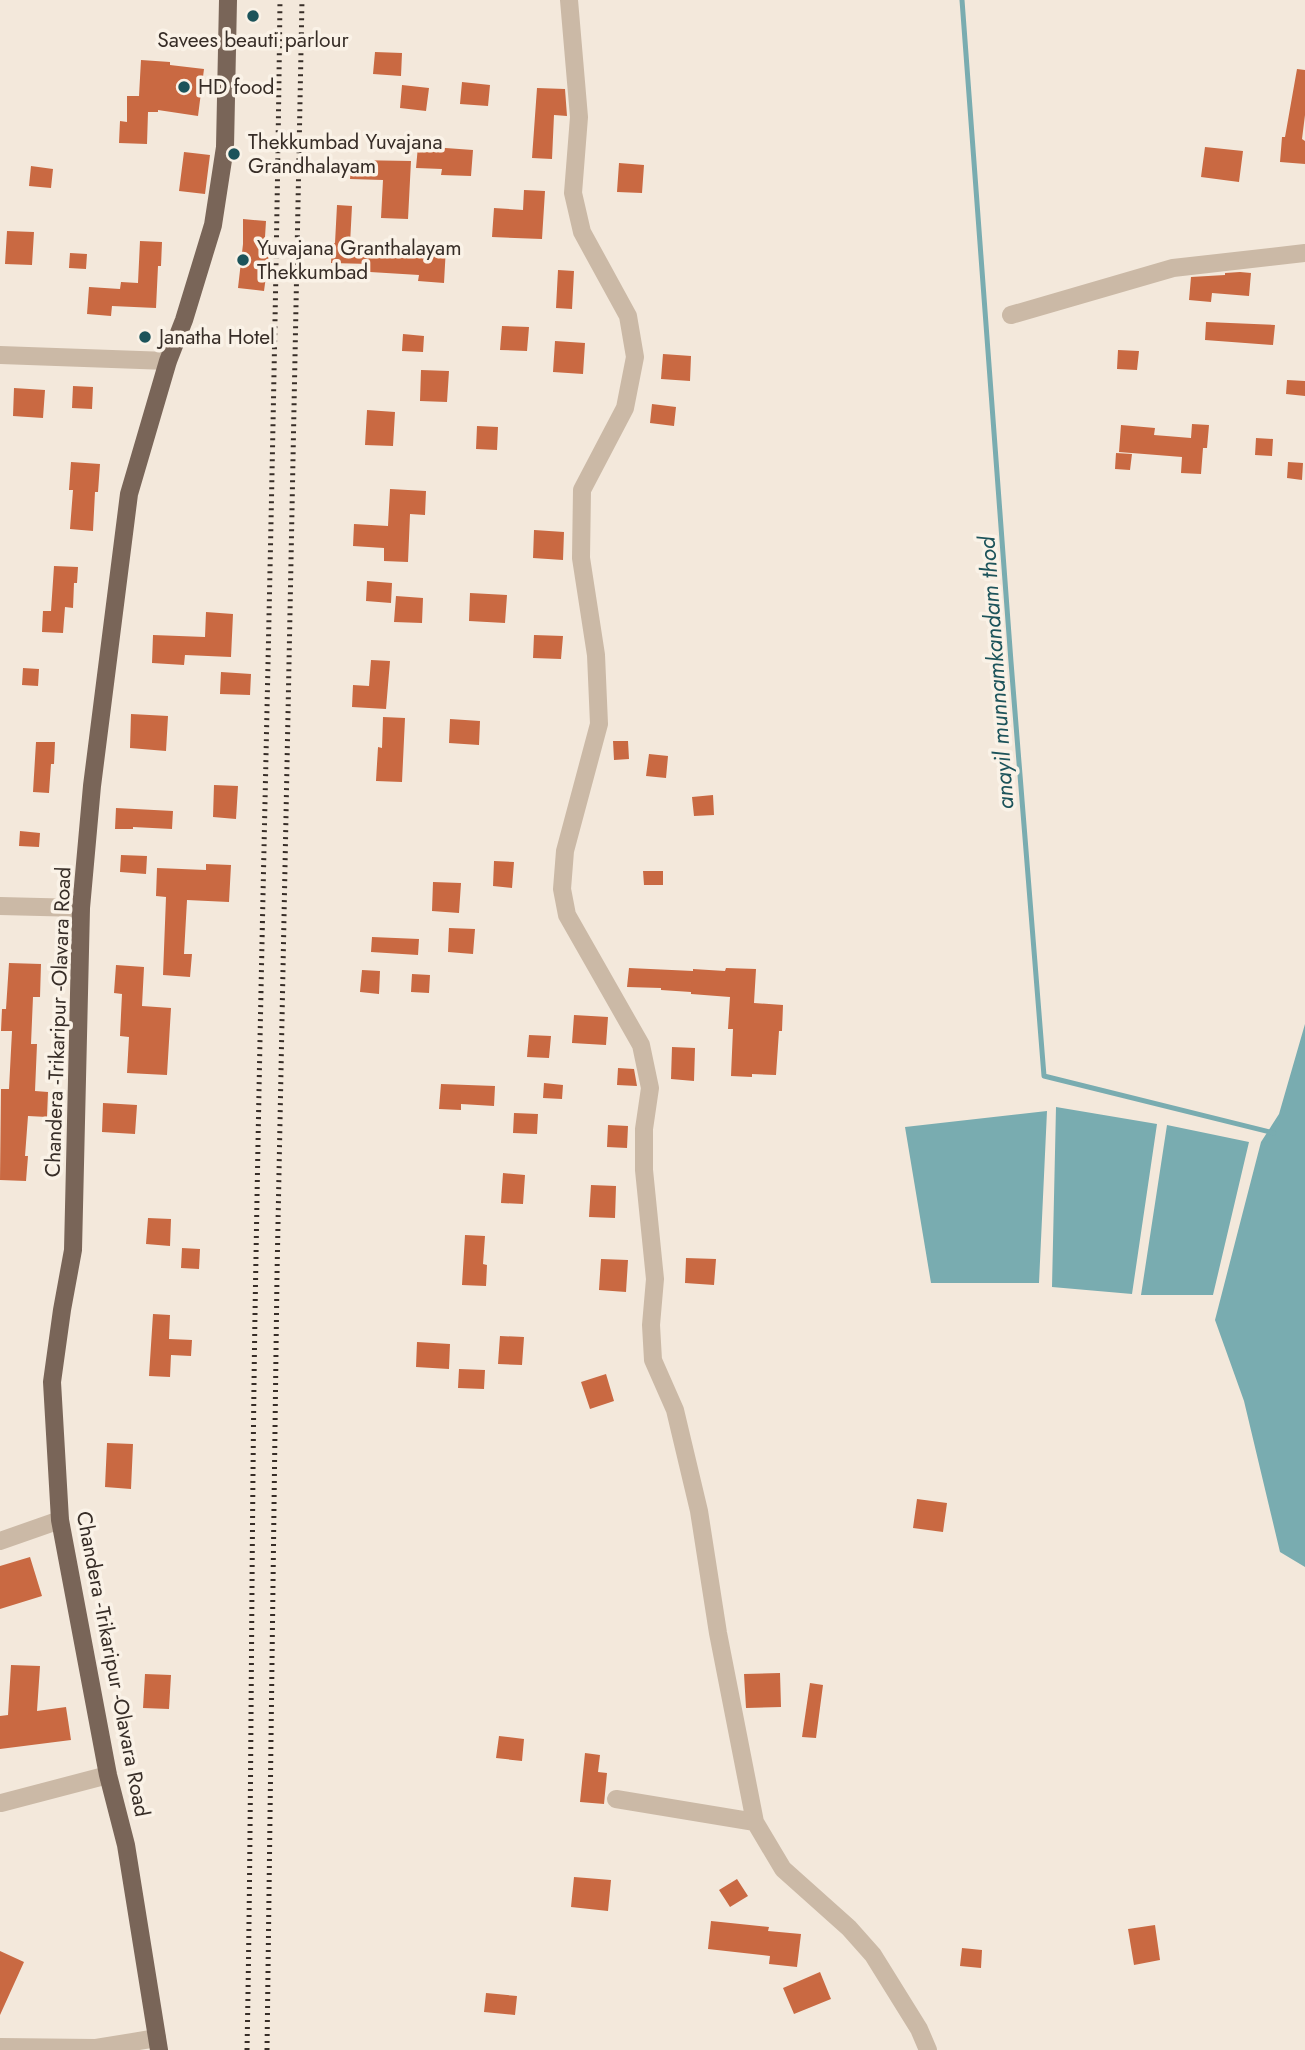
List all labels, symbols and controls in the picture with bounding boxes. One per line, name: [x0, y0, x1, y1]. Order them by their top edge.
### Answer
marker: Savees beauti parlour: [245, 8, 261, 24]
place label: Savees beauti parlour: [157, 25, 349, 55]
place label: HD food: [198, 72, 275, 102]
marker: HD food: [176, 79, 192, 95]
place label: Thekkumbad Yuvajana Grandhalayam: [248, 127, 443, 181]
marker: Thekkumbad Yuvajana Grandhalayam: [226, 146, 242, 162]
place label: Yuvajana Granthalayam Thekkumbad: [257, 233, 462, 287]
marker: Yuvajana Granthalayam Thekkumbad: [235, 252, 251, 268]
place label: Janatha Hotel: [156, 322, 275, 352]
marker: Janatha Hotel: [137, 329, 153, 345]
water label: anayil munnamkandam thod: [969, 534, 1022, 811]
street label: Chandera -Trikaripur -Olavara Road: [38, 866, 78, 1178]
street label: Chandera -Trikaripur -Olavara Road: [69, 1509, 157, 1819]

